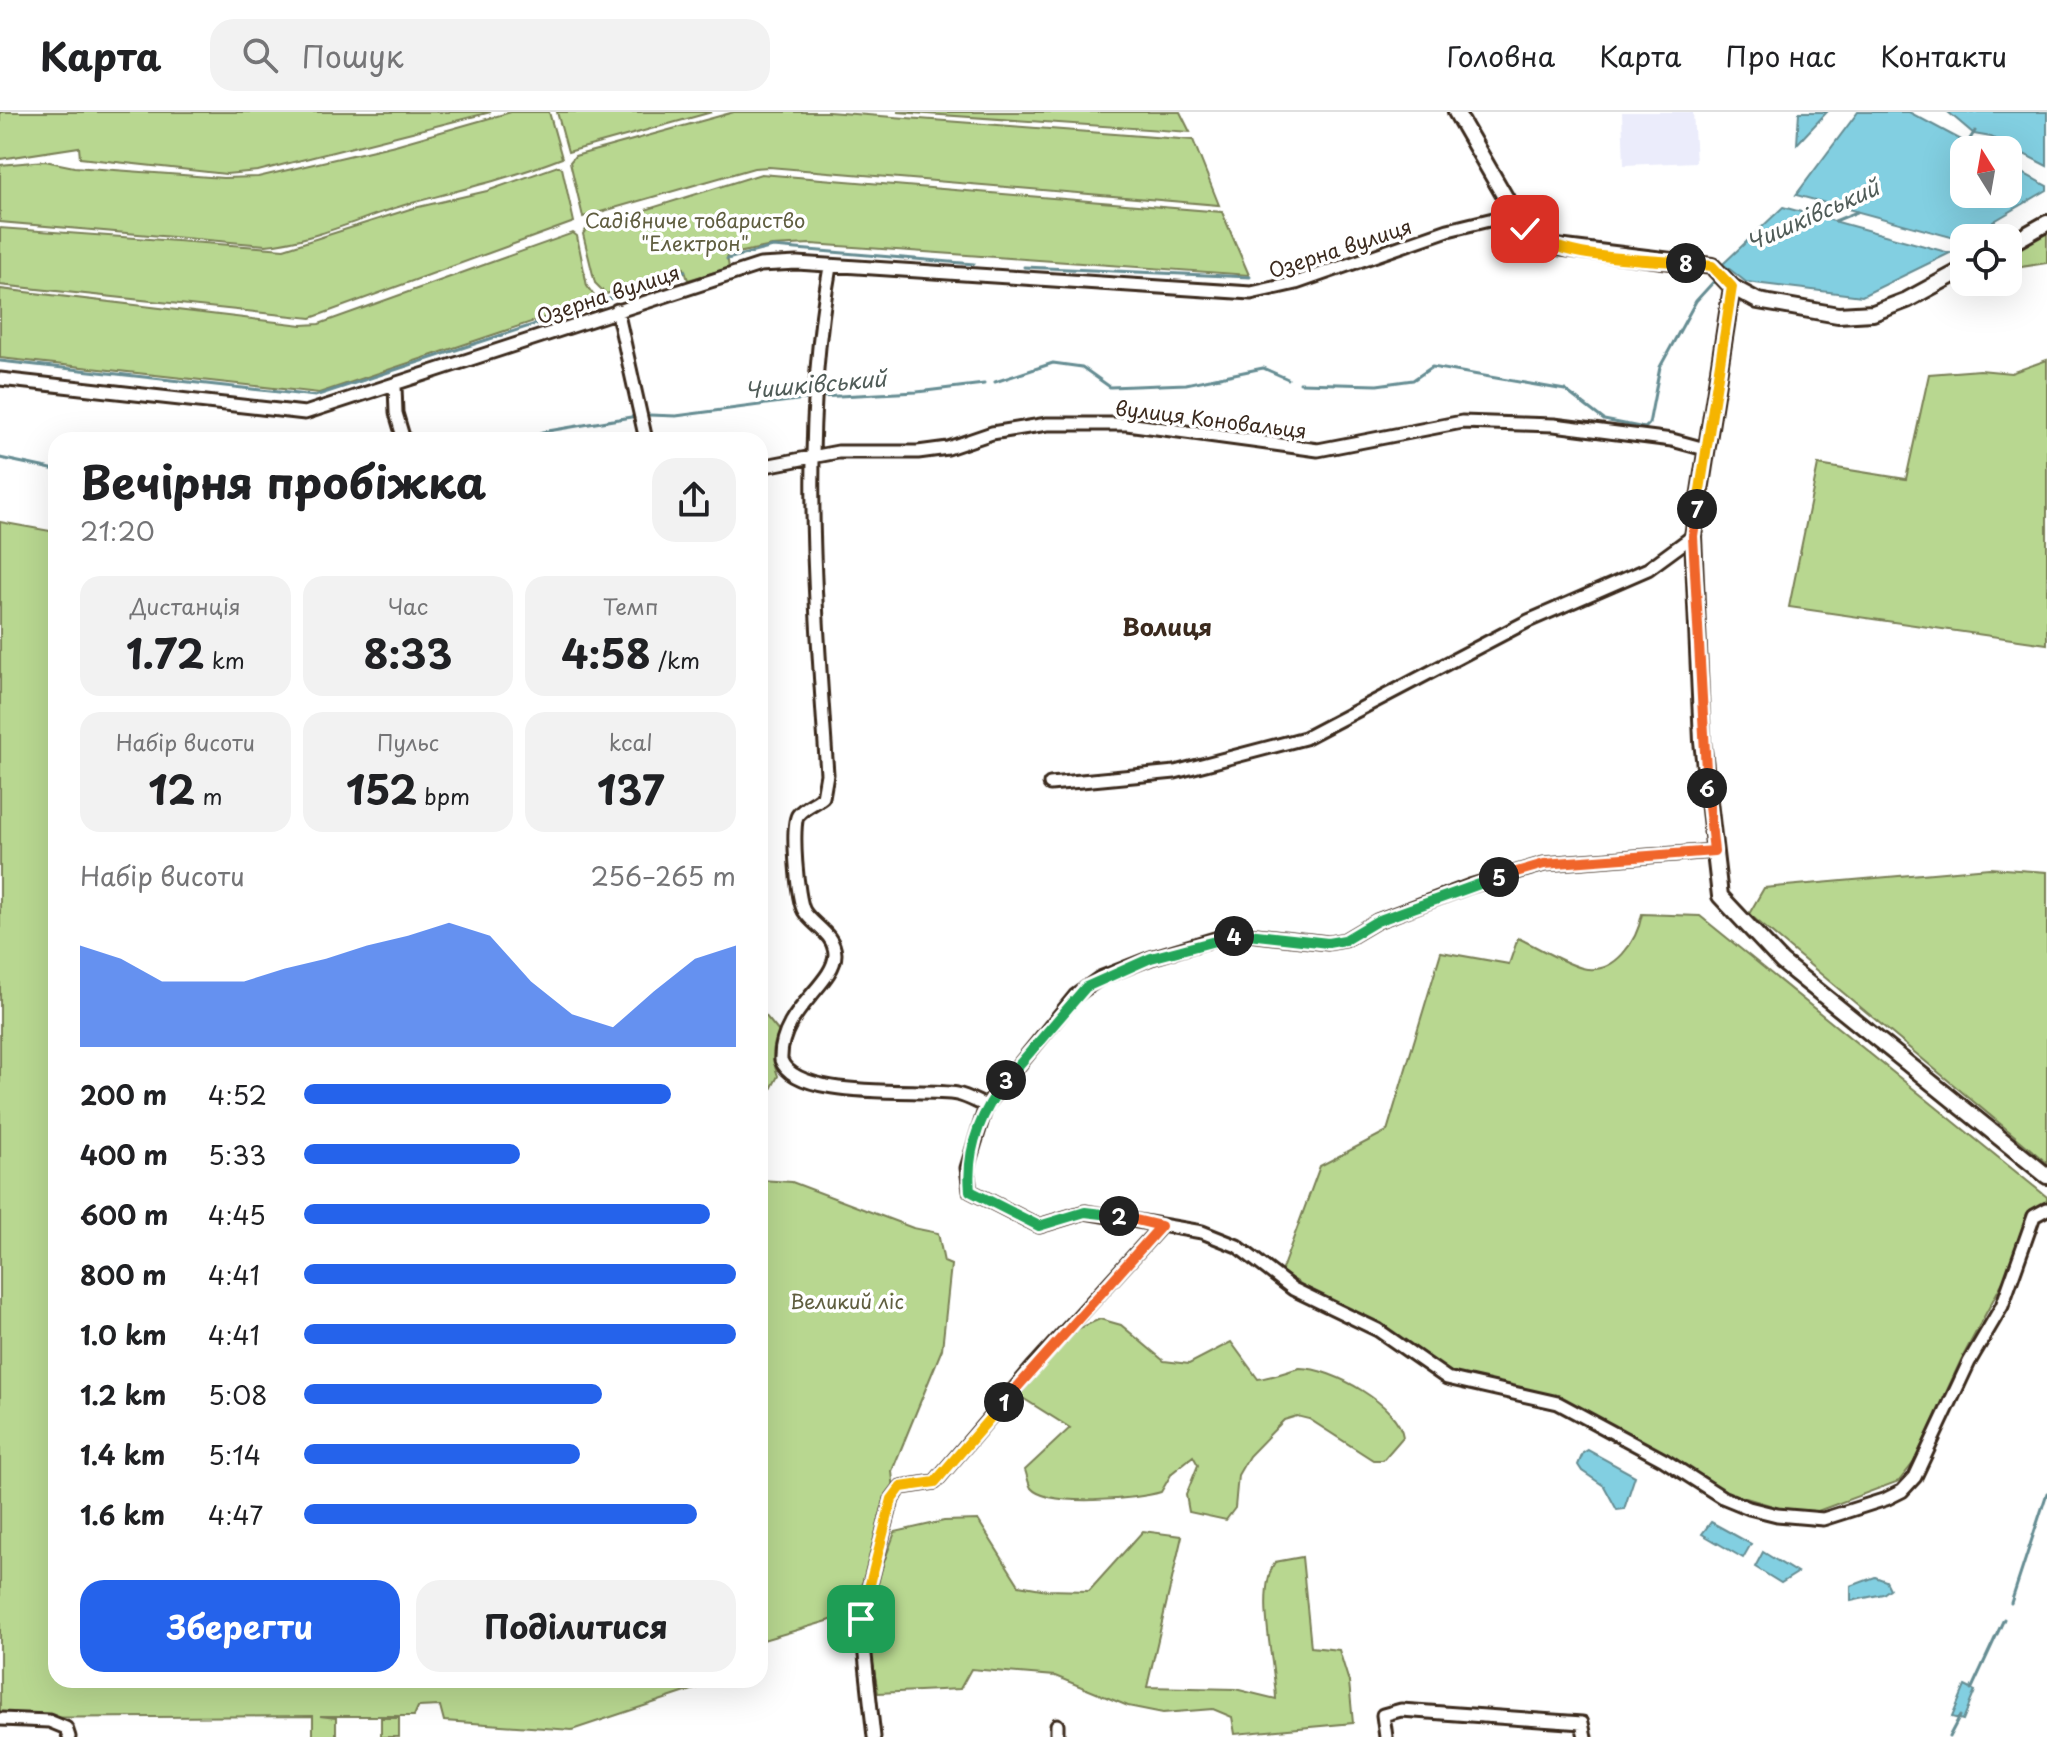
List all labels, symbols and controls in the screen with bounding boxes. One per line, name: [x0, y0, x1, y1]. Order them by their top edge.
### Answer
search box: [210, 19, 770, 91]
text: Карта: [40, 27, 162, 84]
icon: search: [238, 33, 282, 77]
text: Пошук: [302, 33, 404, 78]
text: Головна: [1446, 34, 1555, 77]
text: Карта: [1599, 34, 1681, 77]
text: Про нас: [1725, 34, 1836, 77]
text: Контакти: [1880, 34, 2007, 77]
north arrow: [1950, 136, 2022, 208]
map controls: [1950, 136, 2022, 296]
water label: Чишківський: [1740, 169, 1886, 258]
pin: [1491, 195, 1559, 263]
park label: Садівниче товариство "Електрон": [585, 205, 805, 258]
icon: check: [1503, 207, 1547, 251]
street label: Озерна вулиця: [1265, 211, 1415, 285]
button: locate: [1950, 224, 2022, 296]
pin: 8: [1666, 243, 1706, 283]
text: 8: [1679, 246, 1693, 279]
street label: Озерна вулиця: [533, 257, 683, 331]
water label: Чишківський: [743, 360, 890, 406]
street label: вулиця Коновальця: [1114, 392, 1308, 446]
text: Вечірня пробіжка: [80, 448, 486, 514]
button: share: [652, 458, 736, 542]
pin: 7: [1677, 489, 1717, 529]
text: 7: [1691, 492, 1703, 525]
text: 21:20: [80, 511, 155, 550]
text: Дистанція: [130, 589, 241, 622]
text: Час: [388, 589, 428, 622]
text: Темп: [603, 589, 658, 622]
district label: Волиця: [1122, 608, 1212, 644]
text: 1.72: [126, 622, 205, 683]
text: 8:33: [363, 622, 453, 683]
text: 4:58: [561, 622, 651, 683]
text: km: [205, 643, 245, 676]
text: /km: [651, 643, 700, 676]
text: Набір висоти: [116, 725, 255, 758]
text: Пульс: [377, 725, 439, 758]
text: kcal: [609, 725, 653, 758]
text: 12: [148, 758, 195, 819]
text: 152: [346, 758, 417, 819]
text: 137: [597, 758, 664, 819]
pin: 6: [1687, 768, 1727, 808]
text: 6: [1699, 771, 1715, 804]
text: m: [195, 779, 223, 812]
text: bpm: [417, 779, 470, 812]
text: Набір висоти: [80, 856, 245, 895]
text: 256–265 m: [591, 856, 736, 895]
pin: 5: [1479, 857, 1519, 897]
text: 5: [1492, 860, 1506, 893]
pin: 4: [1214, 916, 1254, 956]
text: 4: [1227, 919, 1241, 952]
pin: 3: [986, 1060, 1026, 1100]
text: 3: [999, 1063, 1013, 1096]
text: 200 m: [80, 1075, 167, 1114]
text: 4:52: [208, 1075, 267, 1114]
text: 400 m: [80, 1135, 168, 1174]
text: 5:33: [208, 1135, 266, 1174]
text: 600 m: [80, 1195, 168, 1234]
text: 4:45: [208, 1195, 266, 1234]
pin: 2: [1099, 1196, 1139, 1236]
text: 2: [1111, 1199, 1127, 1232]
text: 800 m: [80, 1255, 167, 1294]
text: 4:41: [208, 1255, 260, 1294]
park label: Великий ліс: [790, 1286, 904, 1316]
text: 1.0 km: [80, 1315, 167, 1354]
text: 4:41: [208, 1315, 260, 1354]
text: 1.2 km: [80, 1375, 166, 1414]
text: 5:08: [208, 1375, 267, 1414]
pin: 1: [984, 1382, 1024, 1422]
text: 1: [999, 1385, 1009, 1418]
text: 1.4 km: [80, 1435, 165, 1474]
text: 5:14: [208, 1435, 261, 1474]
text: 1.6 km: [80, 1495, 165, 1534]
text: 4:47: [208, 1495, 263, 1534]
button: Зберегти: [80, 1580, 400, 1672]
button: Поділитися: [416, 1580, 736, 1672]
pin: [827, 1585, 895, 1653]
icon: arrive: [839, 1597, 883, 1641]

